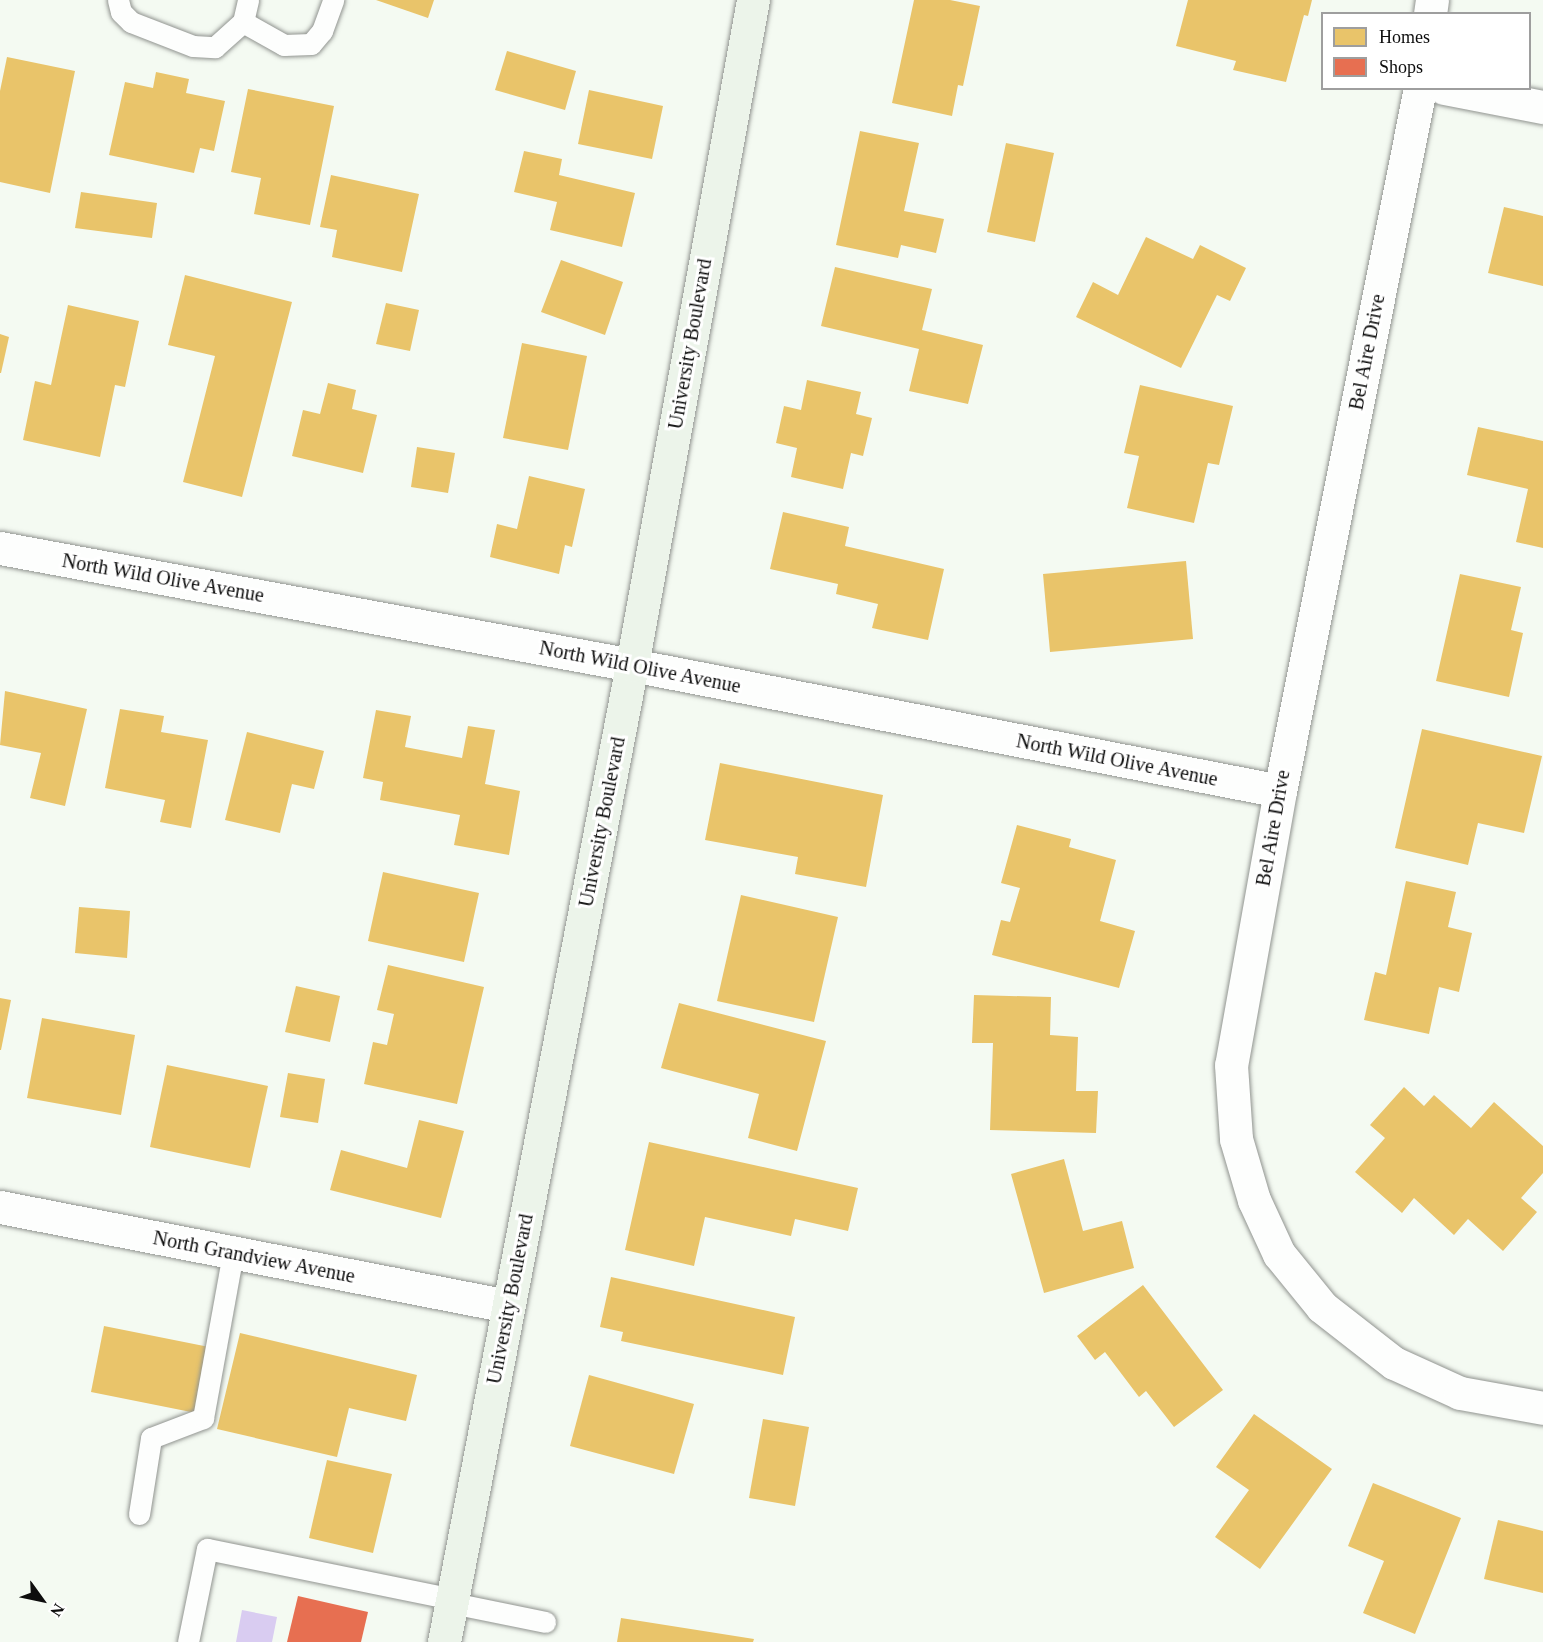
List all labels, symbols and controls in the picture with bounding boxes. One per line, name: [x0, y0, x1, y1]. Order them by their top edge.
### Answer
legend: [1321, 12, 1531, 90]
text: Homes: [1379, 27, 1430, 47]
text: Shops: [1379, 57, 1423, 77]
street label: University Boulevard: [663, 257, 717, 431]
street label: Bel Aire Drive: [1344, 291, 1390, 413]
street label: North Wild Olive Avenue: [59, 548, 267, 608]
street label: North Wild Olive Avenue: [537, 636, 743, 698]
street label: North Wild Olive Avenue: [1014, 729, 1220, 791]
street label: University Boulevard: [574, 735, 630, 909]
street label: Bel Aire Drive: [1251, 767, 1295, 889]
street label: University Boulevard: [482, 1212, 538, 1386]
street label: North Grandview Avenue: [150, 1226, 358, 1288]
north arrow: [12, 1570, 72, 1630]
text: N: [47, 1601, 68, 1620]

